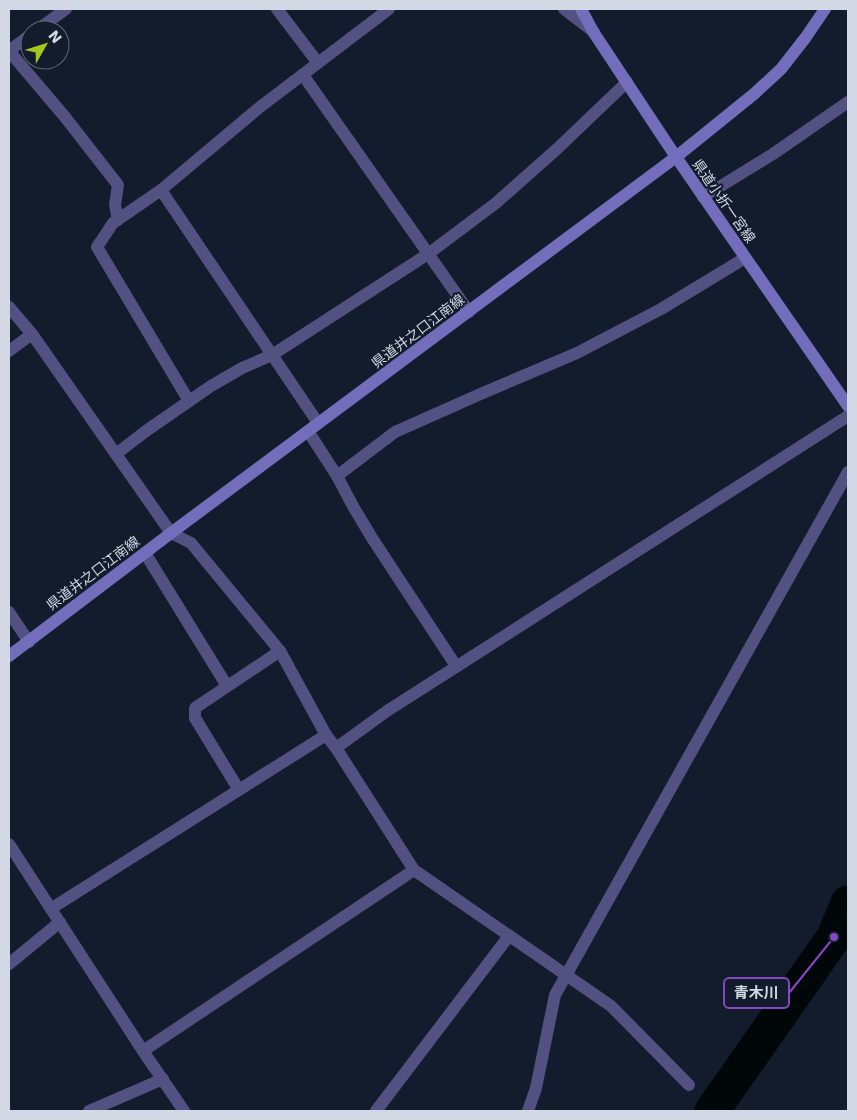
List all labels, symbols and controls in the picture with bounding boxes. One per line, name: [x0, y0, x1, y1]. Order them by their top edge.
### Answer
north arrow: [20, 20, 70, 70]
text: N: [45, 27, 65, 46]
street label: 県道小折一宮線: [689, 156, 759, 246]
street label: 県道井之口江南線: [368, 291, 468, 371]
street label: 県道井之口江南線: [43, 533, 143, 613]
callout: 青木川: [724, 978, 789, 1008]
text: 青木川: [733, 984, 779, 1002]

